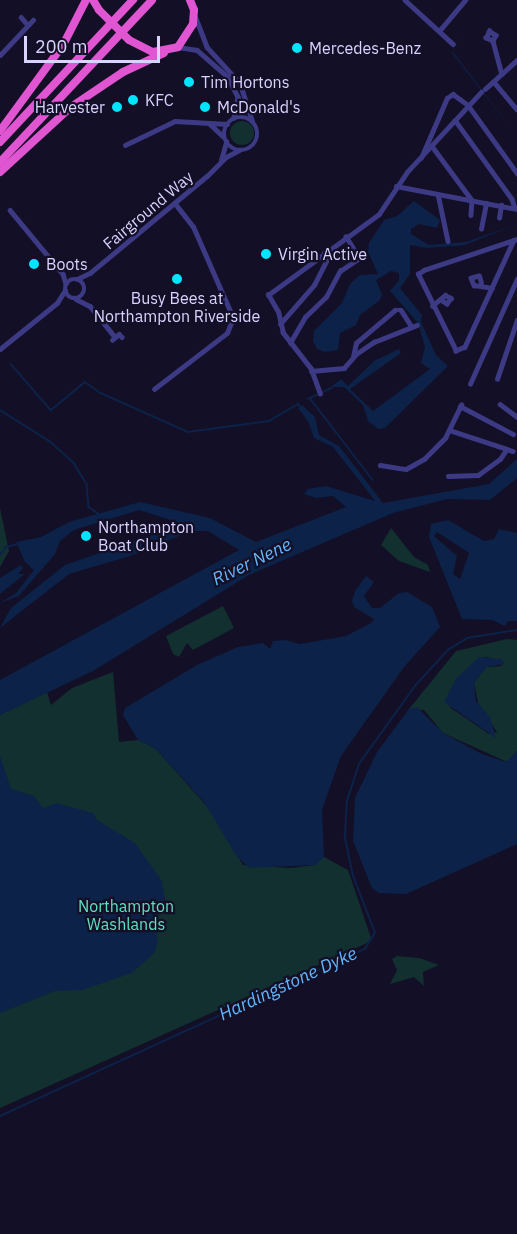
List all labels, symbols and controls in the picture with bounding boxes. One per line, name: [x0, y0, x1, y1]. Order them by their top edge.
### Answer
scale bar: [27, 24, 164, 62]
text: 200 m: [35, 35, 87, 58]
place label: Mercedes-Benz: [309, 38, 421, 58]
marker: Mercedes-Benz: [290, 41, 304, 55]
place label: Tim Hortons: [201, 72, 289, 92]
marker: Tim Hortons: [182, 75, 196, 89]
place label: KFC: [145, 90, 174, 110]
marker: KFC: [126, 93, 140, 107]
place label: Harvester: [35, 97, 105, 117]
place label: McDonald's: [217, 97, 301, 117]
marker: Harvester: [110, 100, 124, 114]
marker: McDonald's: [198, 100, 212, 114]
street label: Fairground Way: [99, 167, 197, 253]
place label: Virgin Active: [278, 244, 367, 264]
marker: Virgin Active: [259, 247, 273, 261]
place label: Boots: [46, 254, 88, 274]
marker: Boots: [27, 257, 41, 271]
marker: Busy Bees at Northampton Riverside: [170, 272, 184, 286]
place label: Busy Bees at Northampton Riverside: [94, 288, 260, 326]
place label: Northampton Boat Club: [98, 517, 194, 555]
marker: Northampton Boat Club: [79, 529, 93, 543]
water label: River Nene: [209, 534, 295, 590]
park label: Northampton Washlands: [78, 896, 174, 934]
water label: Hardingstone Dyke: [216, 943, 360, 1025]

